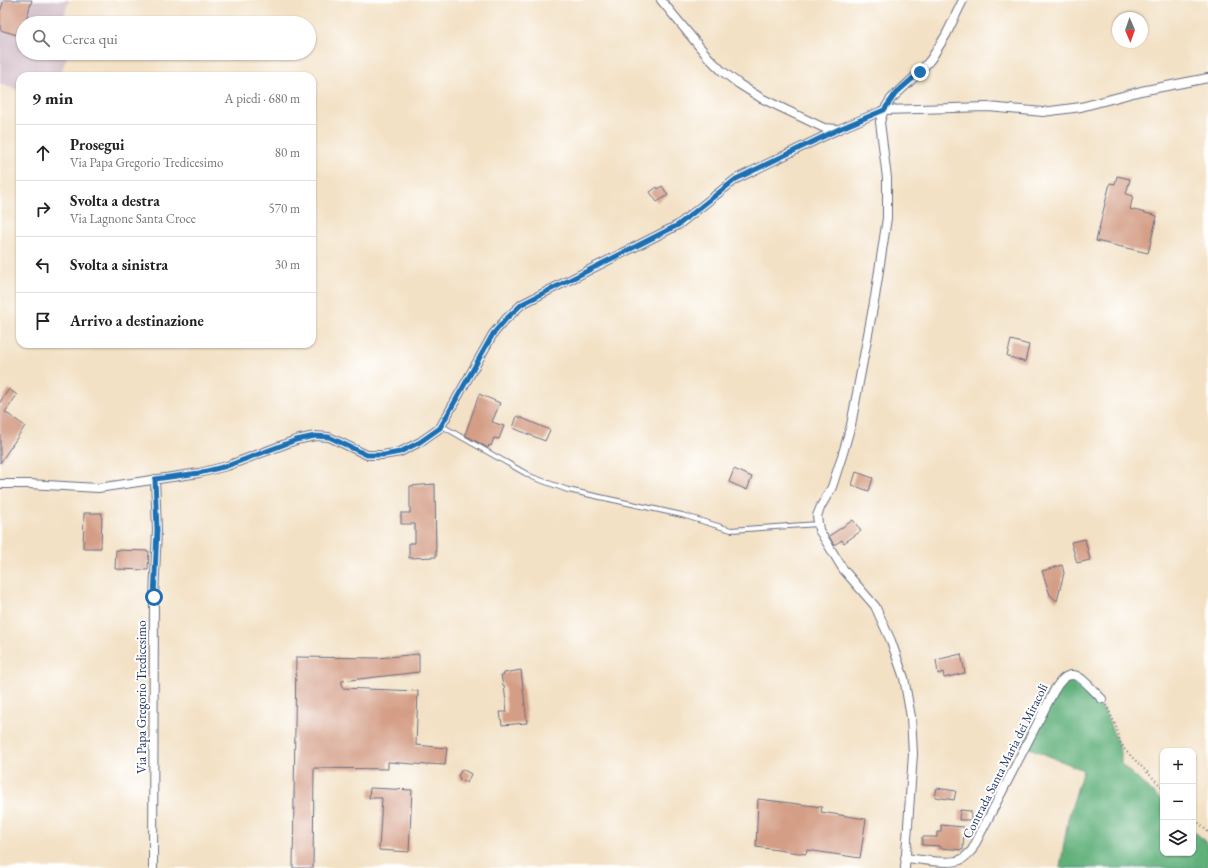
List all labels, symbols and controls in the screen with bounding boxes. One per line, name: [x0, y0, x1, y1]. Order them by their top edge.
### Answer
north arrow: [1112, 12, 1148, 48]
search box: [16, 16, 316, 60]
icon: search: [30, 27, 52, 49]
text: Cerca qui: [62, 29, 118, 48]
route end: [911, 63, 929, 81]
text: 9 min: [32, 87, 73, 109]
text: A piedi · 680 m: [225, 90, 300, 107]
text: Prosegui: [70, 135, 125, 154]
icon: ahead: [32, 142, 54, 164]
text: 80 m: [275, 144, 300, 161]
text: Via Papa Gregorio Tredicesimo: [70, 154, 223, 171]
text: Svolta a destra: [70, 191, 160, 210]
icon: right: [32, 198, 54, 220]
text: 570 m: [269, 200, 300, 217]
text: Via Lagnone Santa Croce: [70, 210, 196, 227]
icon: left: [32, 254, 54, 276]
text: Svolta a sinistra: [70, 255, 168, 274]
text: 30 m: [275, 256, 300, 273]
icon: arrive: [32, 310, 54, 332]
text: Arrivo a destinazione: [70, 311, 204, 330]
route start: [145, 588, 163, 606]
street label: Via Papa Gregorio Tredicesimo: [133, 620, 150, 774]
street label: Contrada Santa Maria dei Miracoli: [958, 681, 1052, 841]
map controls: [1160, 748, 1196, 856]
button: +: [1160, 748, 1196, 784]
button: −: [1160, 784, 1196, 820]
button: layers: [1160, 820, 1196, 856]

